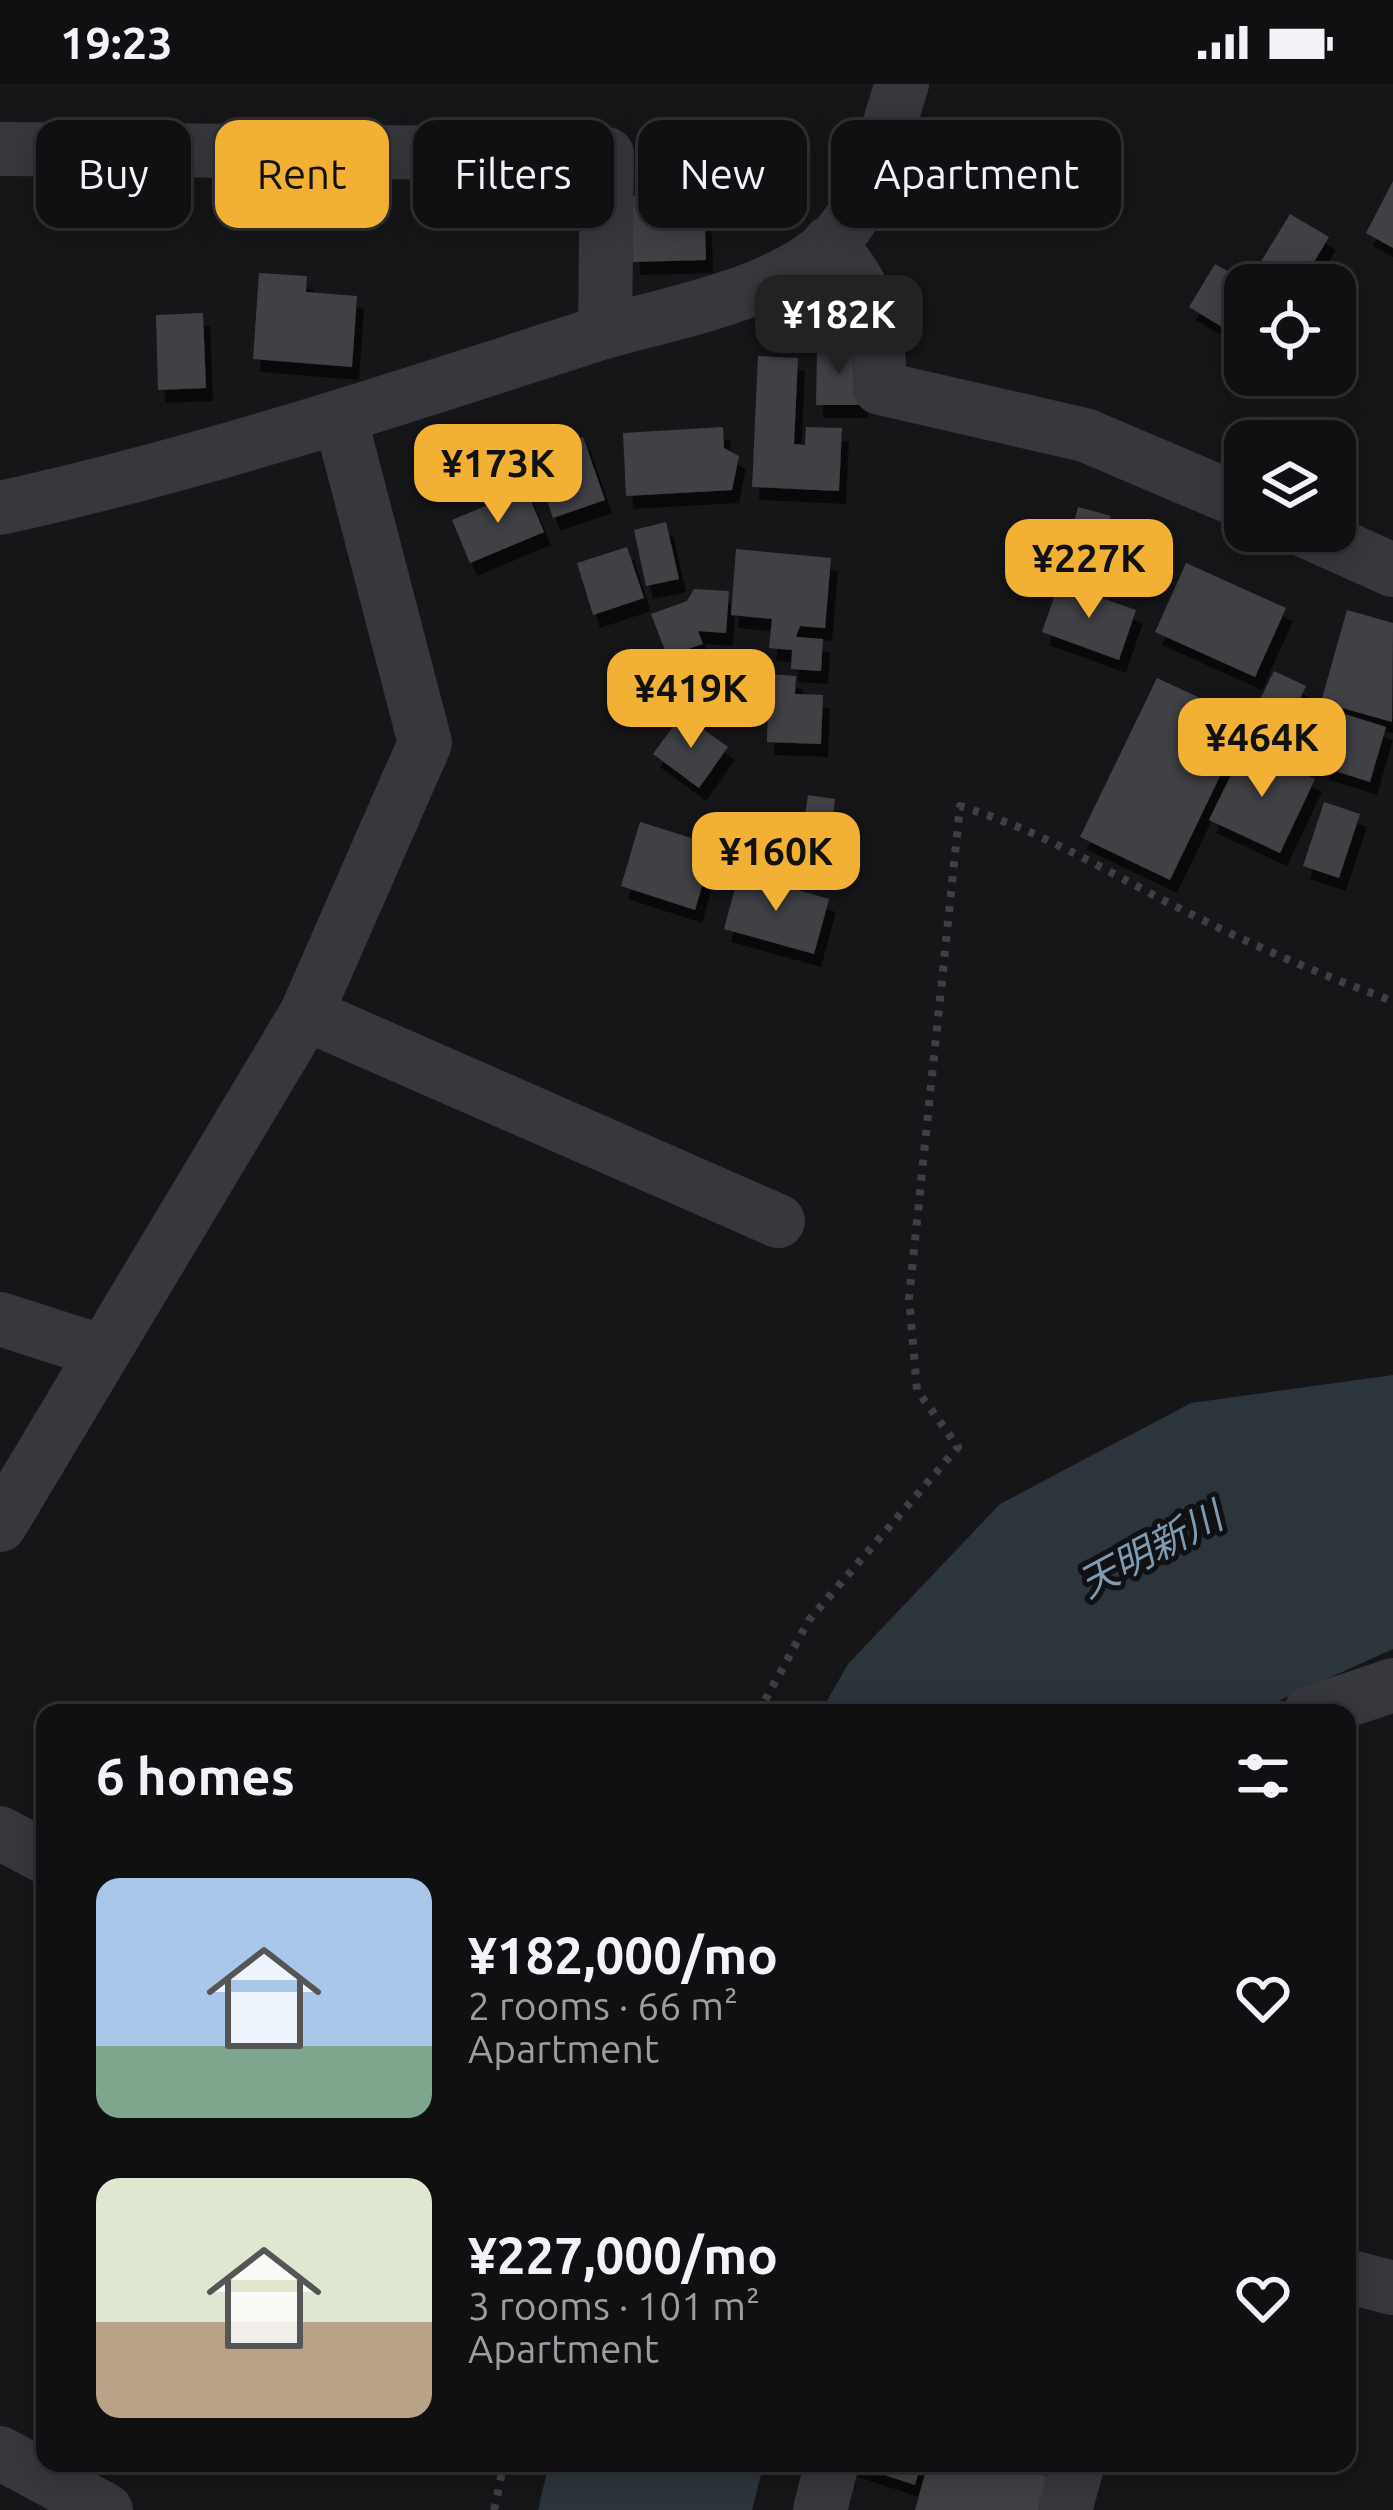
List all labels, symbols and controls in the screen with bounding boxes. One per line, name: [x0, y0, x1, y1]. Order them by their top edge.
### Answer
text: 19:23: [60, 17, 173, 68]
chip: Buy: [36, 120, 191, 228]
chip: Rent: [215, 120, 389, 228]
chip: Filters: [413, 120, 614, 228]
chip: New: [638, 120, 807, 228]
chip: Apartment: [831, 120, 1121, 228]
map controls: [1224, 264, 1356, 552]
button: locate: [1224, 264, 1356, 396]
pin: ¥182K: [755, 275, 923, 377]
text: ¥182K: [782, 292, 896, 335]
button: layers: [1224, 420, 1356, 552]
pin: ¥173K: [414, 424, 582, 526]
text: ¥173K: [441, 441, 555, 484]
pin: ¥227K: [1005, 519, 1173, 621]
text: ¥227K: [1032, 536, 1146, 579]
pin: ¥419K: [607, 649, 775, 751]
text: ¥419K: [634, 666, 748, 709]
pin: ¥464K: [1178, 698, 1346, 800]
text: ¥464K: [1205, 715, 1319, 758]
pin: ¥160K: [692, 812, 860, 914]
text: ¥160K: [719, 829, 833, 872]
water label: 天明新川: [1071, 1492, 1232, 1605]
icon: filters: [1230, 1743, 1296, 1809]
text: 6 homes: [96, 1747, 295, 1805]
icon: home: [192, 1926, 336, 2070]
text: ¥182,000/mo: [468, 1926, 778, 1984]
icon: heart: [1230, 1965, 1296, 2031]
text: 2 rooms · 66 m²: [468, 1984, 738, 2027]
text: Apartment: [468, 2027, 659, 2070]
icon: home: [192, 2226, 336, 2370]
text: ¥227,000/mo: [468, 2226, 778, 2284]
icon: heart: [1230, 2265, 1296, 2331]
text: 3 rooms · 101 m²: [468, 2284, 760, 2327]
text: Apartment: [468, 2327, 659, 2370]

